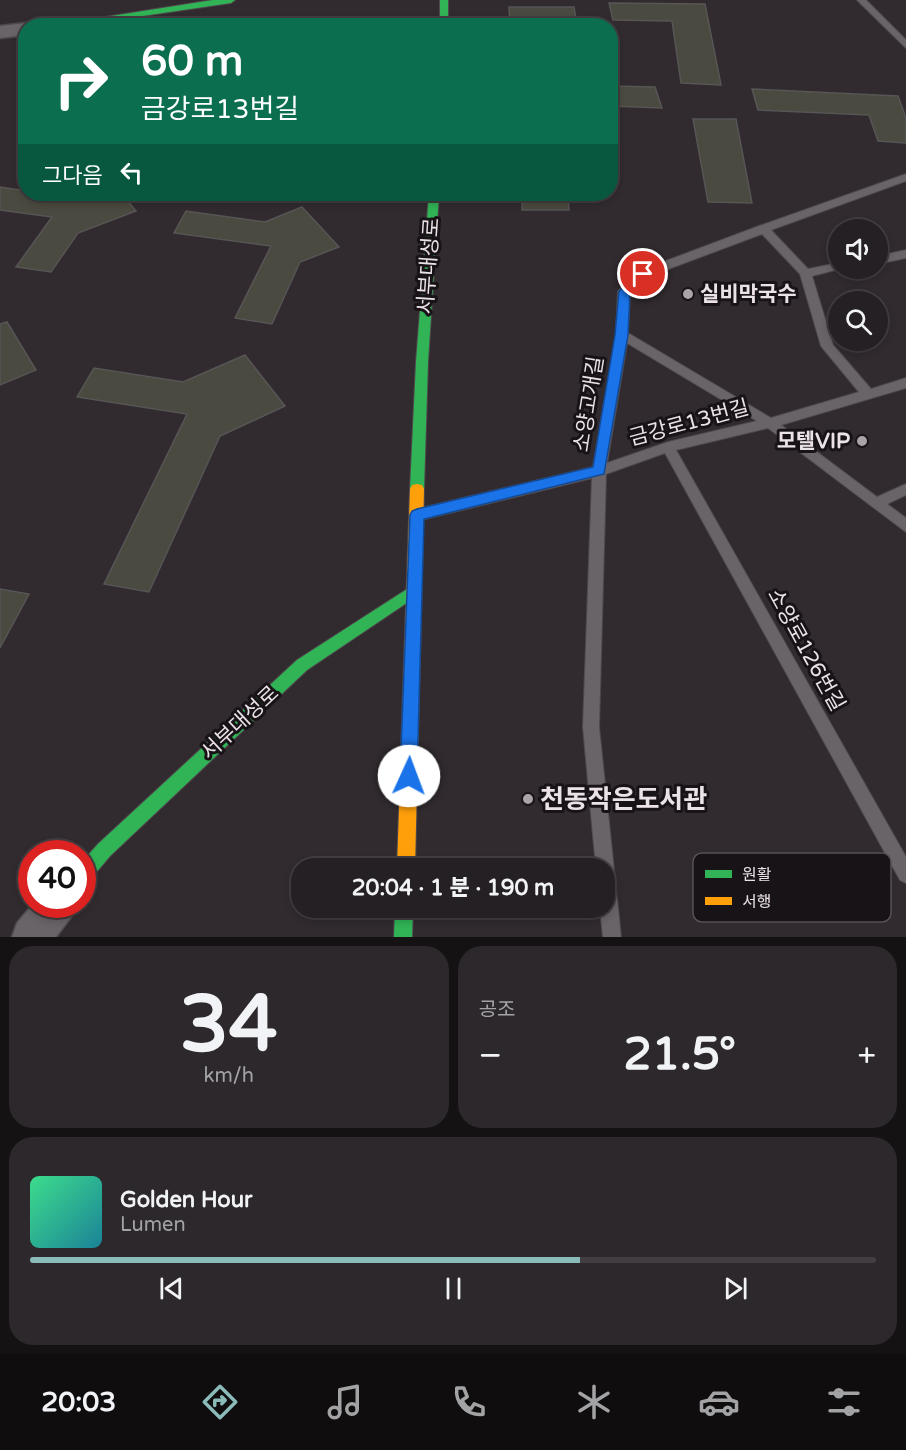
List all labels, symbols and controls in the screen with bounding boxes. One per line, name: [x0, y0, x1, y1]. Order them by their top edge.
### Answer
text: 60 m: [141, 36, 243, 87]
icon: right: [42, 42, 120, 120]
text: 금강로13번길: [141, 93, 299, 126]
icon: left: [115, 156, 148, 189]
text: 그다음: [42, 163, 103, 189]
street label: 서부대성로: [413, 217, 445, 315]
map controls: [828, 219, 888, 351]
button: sound: [828, 219, 888, 279]
pin: [617, 248, 668, 299]
icon: arrive: [626, 257, 659, 290]
place label: 실비막국수: [700, 282, 797, 307]
marker: 실비막국수: [681, 287, 695, 301]
button: search: [828, 291, 888, 351]
street label: 소양고개길: [569, 354, 609, 454]
street label: 금강로13번길: [626, 395, 752, 451]
place label: 모텔VIP: [777, 429, 850, 454]
marker: 모텔VIP: [855, 434, 869, 448]
street label: 소양로126번길: [762, 584, 850, 716]
street label: 서부대성로: [196, 681, 284, 765]
position arrow: [377, 744, 441, 808]
place label: 천동작은도서관: [540, 784, 708, 815]
marker: 천동작은도서관: [521, 792, 535, 806]
speed limit sign: 40: [18, 840, 96, 918]
legend: [693, 853, 891, 922]
text: 원활: [742, 865, 772, 885]
text: 20:04 · 1 분 · 190 m: [352, 875, 554, 901]
text: 서행: [742, 892, 771, 912]
text: 34: [180, 978, 278, 1072]
text: 공조: [479, 998, 515, 1022]
text: 21.5°: [623, 1028, 736, 1082]
text: −: [479, 1036, 502, 1075]
text: +: [857, 1036, 876, 1075]
text: km/h: [204, 1064, 254, 1088]
text: Golden Hour: [120, 1187, 252, 1213]
text: Lumen: [120, 1213, 186, 1237]
icon: previous: [155, 1272, 188, 1305]
icon: pause: [437, 1272, 470, 1305]
icon: next: [719, 1272, 752, 1305]
icon: directions: [199, 1381, 241, 1423]
icon: music: [324, 1381, 366, 1423]
icon: phone: [448, 1381, 490, 1423]
icon: climate: [573, 1381, 615, 1423]
icon: car: [698, 1381, 740, 1423]
icon: filters: [823, 1381, 865, 1423]
text: 20:03: [41, 1386, 116, 1419]

